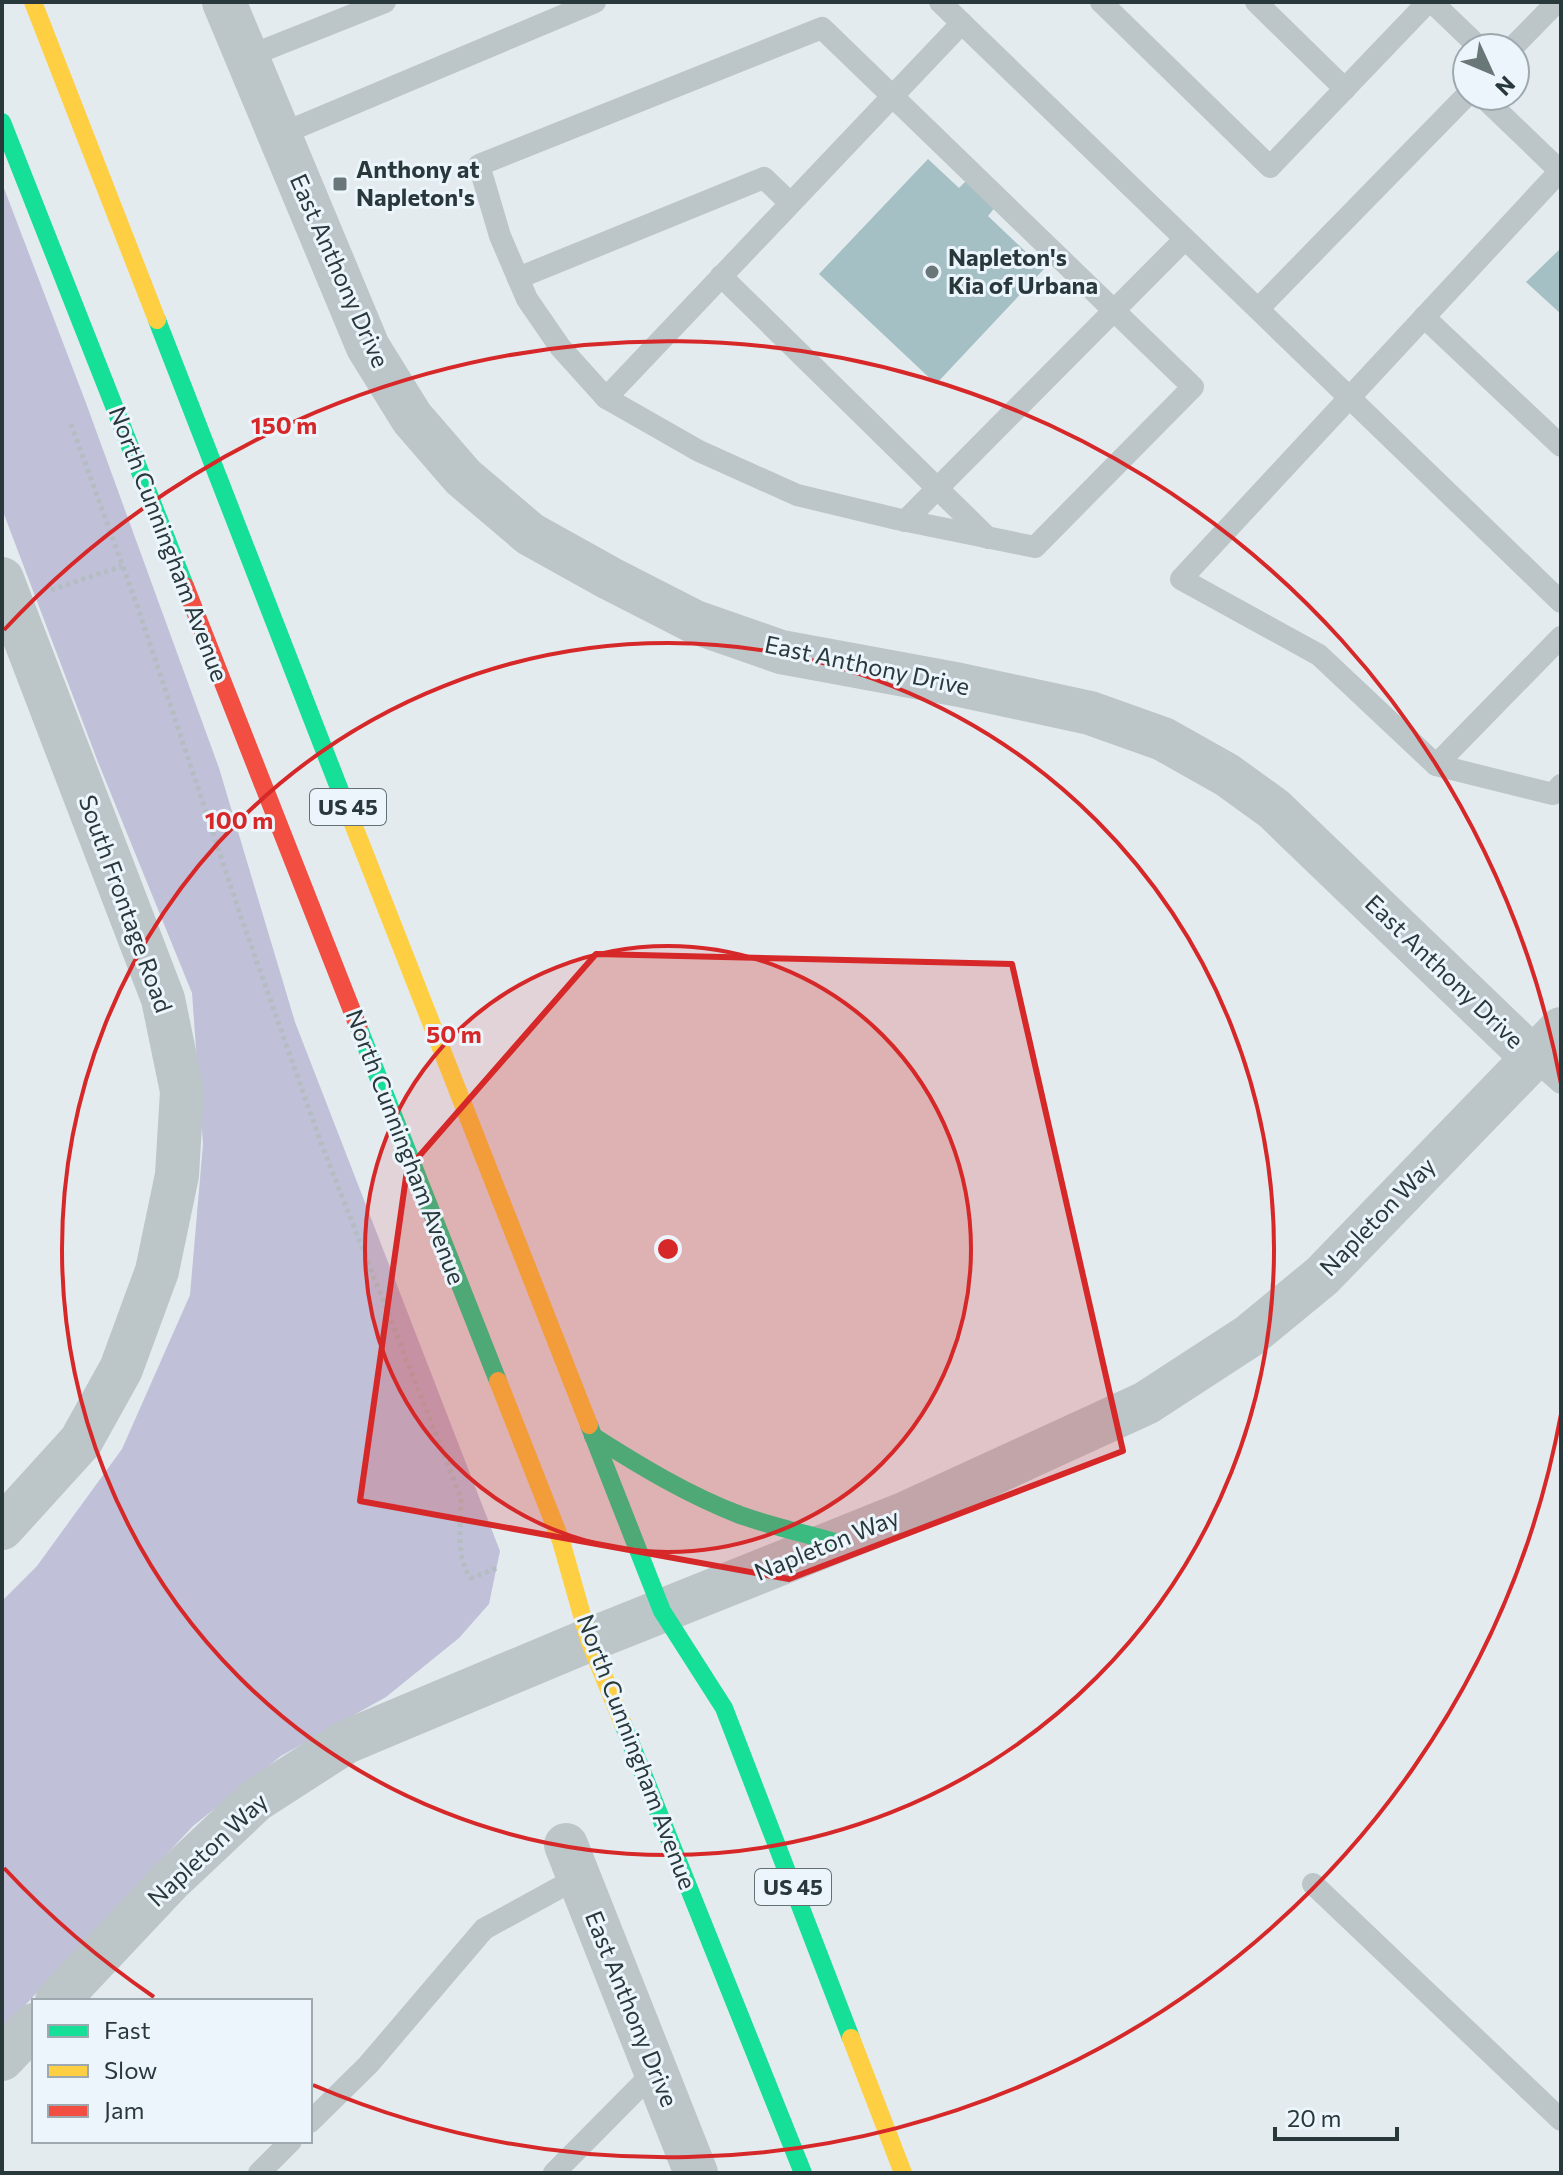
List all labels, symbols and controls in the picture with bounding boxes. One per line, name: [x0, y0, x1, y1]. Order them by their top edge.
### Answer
north arrow: [1451, 32, 1531, 112]
text: N: [1490, 71, 1521, 102]
place label: Anthony at Napleton's: [356, 154, 480, 211]
street label: East Anthony Drive: [285, 169, 396, 372]
marker: Anthony at Napleton's: [331, 175, 349, 193]
place label: Napleton's Kia of Urbana: [948, 242, 1098, 299]
marker: Napleton's Kia of Urbana: [923, 263, 941, 281]
street label: North Cunningham Avenue: [103, 402, 235, 685]
text: 150 m: [251, 410, 317, 439]
street label: East Anthony Drive: [762, 629, 972, 700]
road number: US 45: [310, 789, 386, 825]
street label: South Frontage Road: [74, 791, 179, 1016]
text: 100 m: [205, 805, 273, 834]
street label: East Anthony Drive: [1360, 888, 1530, 1054]
street label: North Cunningham Avenue: [340, 1005, 472, 1288]
text: 50 m: [426, 1019, 482, 1048]
street label: Napleton Way: [1313, 1151, 1441, 1281]
centre of rings: [654, 1235, 682, 1263]
street label: Napleton Way: [750, 1501, 903, 1586]
street label: North Cunningham Avenue: [571, 1610, 703, 1893]
street label: Napleton Way: [141, 1786, 273, 1912]
road number: US 45: [755, 1869, 831, 1905]
street label: East Anthony Drive: [580, 1906, 685, 2111]
legend: [32, 1999, 312, 2143]
text: Fast: [104, 2015, 151, 2044]
text: Slow: [104, 2055, 157, 2084]
scale bar: [1275, 2091, 1397, 2141]
text: Jam: [104, 2095, 144, 2124]
text: 20 m: [1287, 2103, 1341, 2132]

